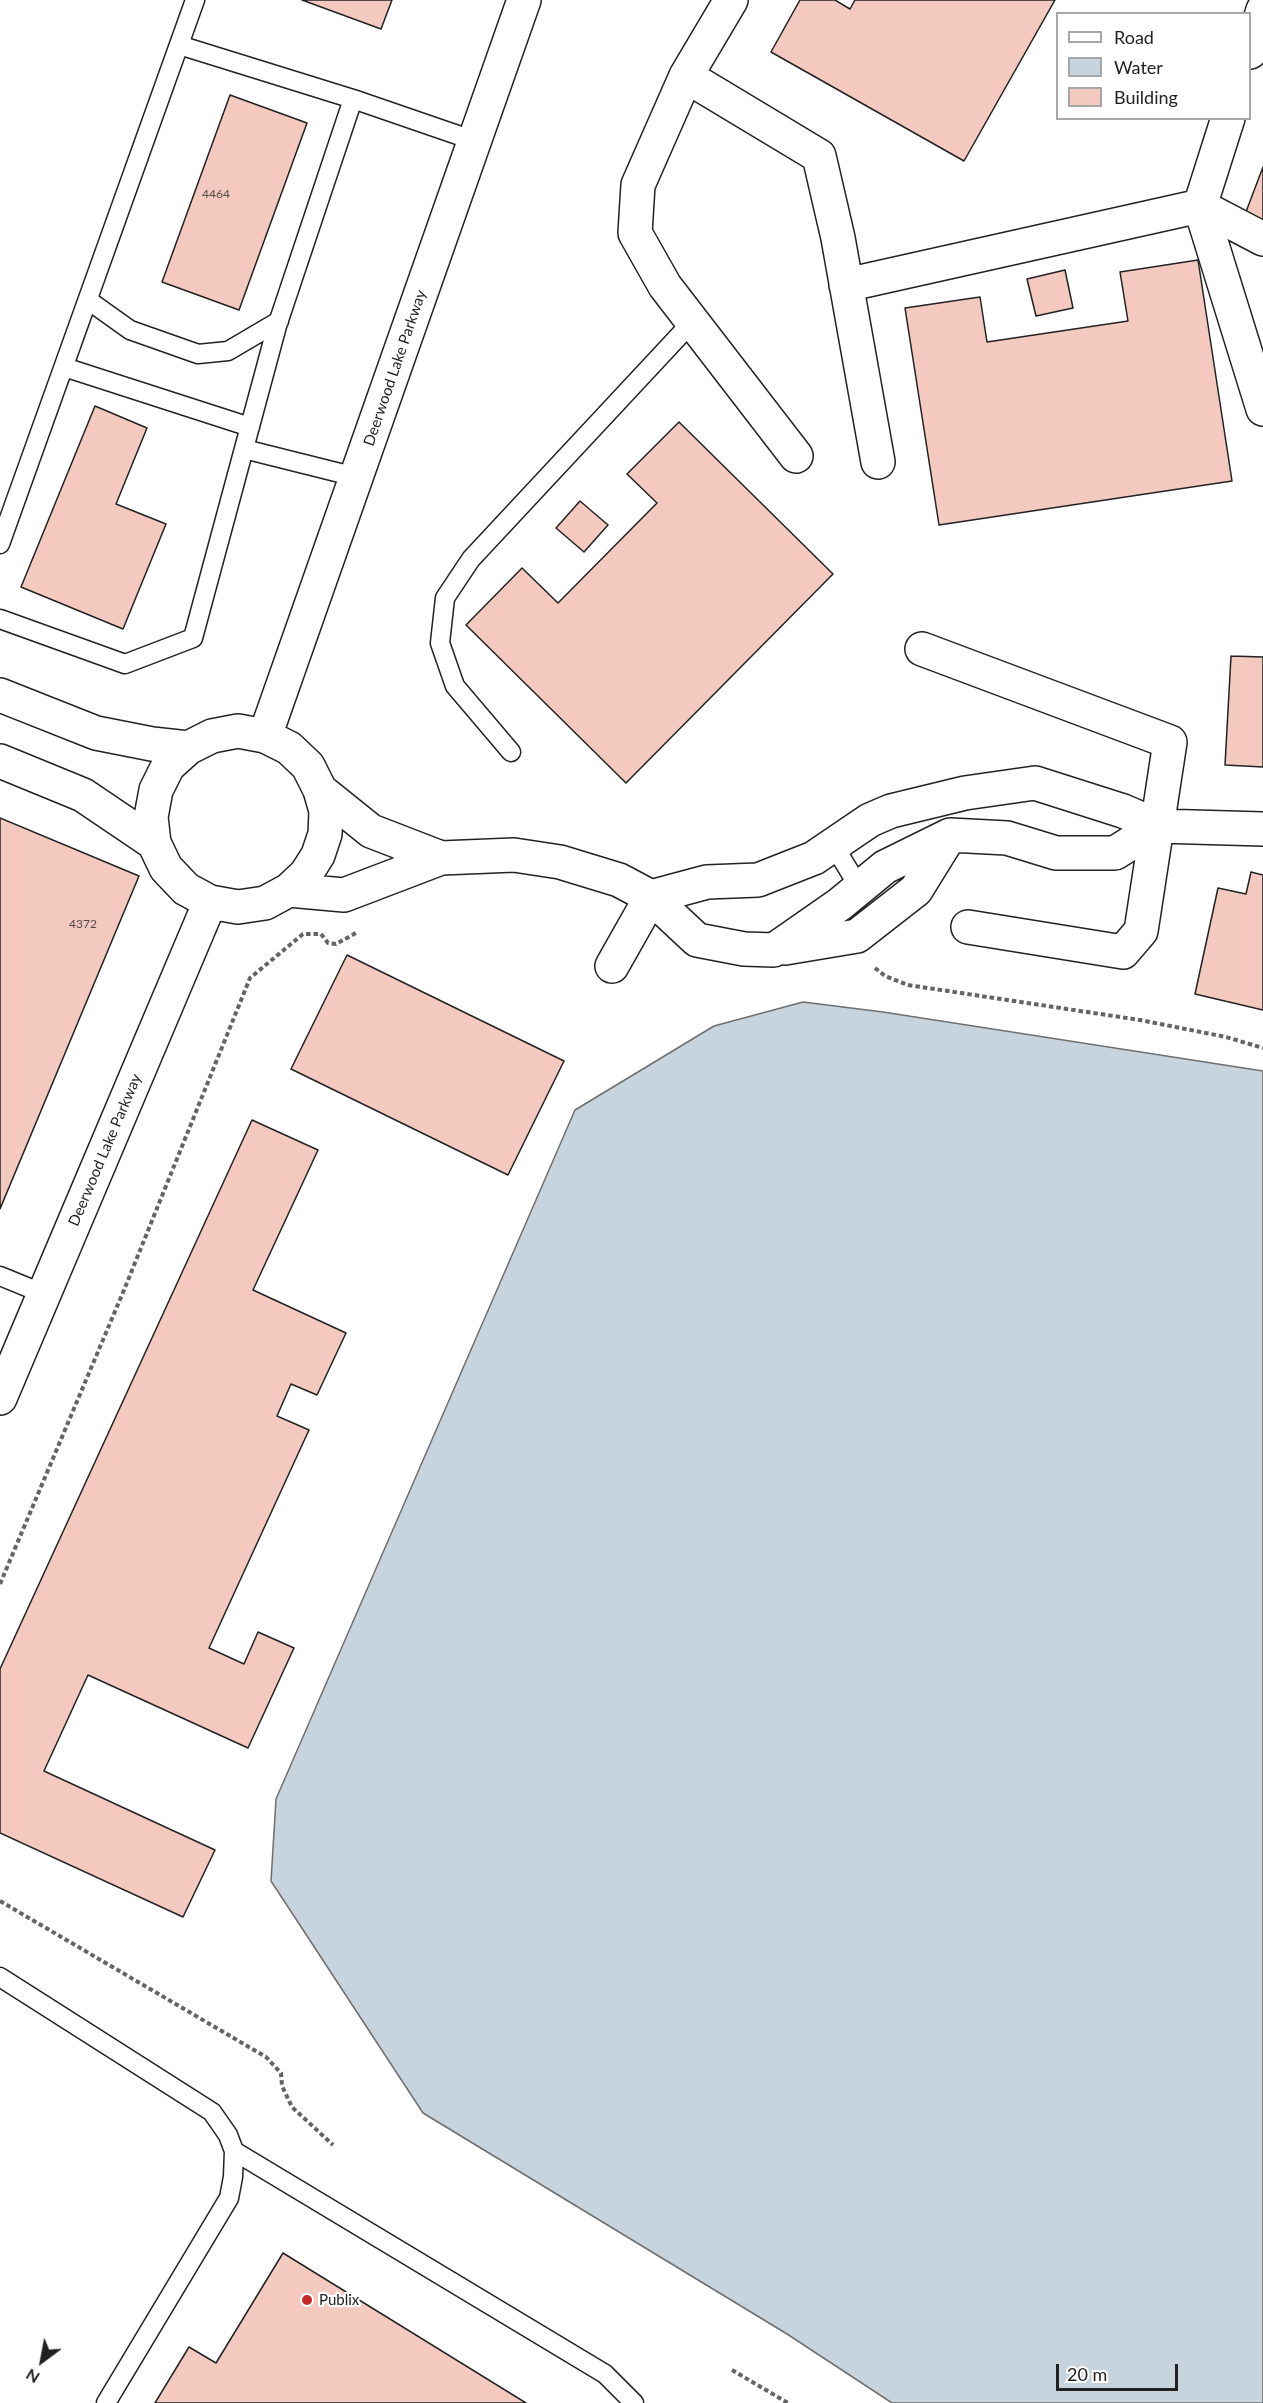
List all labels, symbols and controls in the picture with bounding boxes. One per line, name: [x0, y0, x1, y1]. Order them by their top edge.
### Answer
legend: [1056, 12, 1251, 120]
text: Road: [1114, 26, 1154, 48]
text: Water: [1114, 56, 1163, 78]
text: Building: [1114, 86, 1178, 108]
house number: 4464: [202, 187, 230, 201]
street label: Deerwood Lake Parkway: [360, 288, 430, 448]
house number: 4372: [69, 917, 97, 931]
street label: Deerwood Lake Parkway: [65, 1071, 145, 1229]
place label: Publix: [319, 2291, 359, 2309]
marker: Publix: [300, 2293, 314, 2307]
north arrow: [12, 2331, 72, 2391]
scale bar: [1059, 2352, 1180, 2390]
text: 20 m: [1067, 2363, 1107, 2385]
text: N: [22, 2365, 42, 2388]

